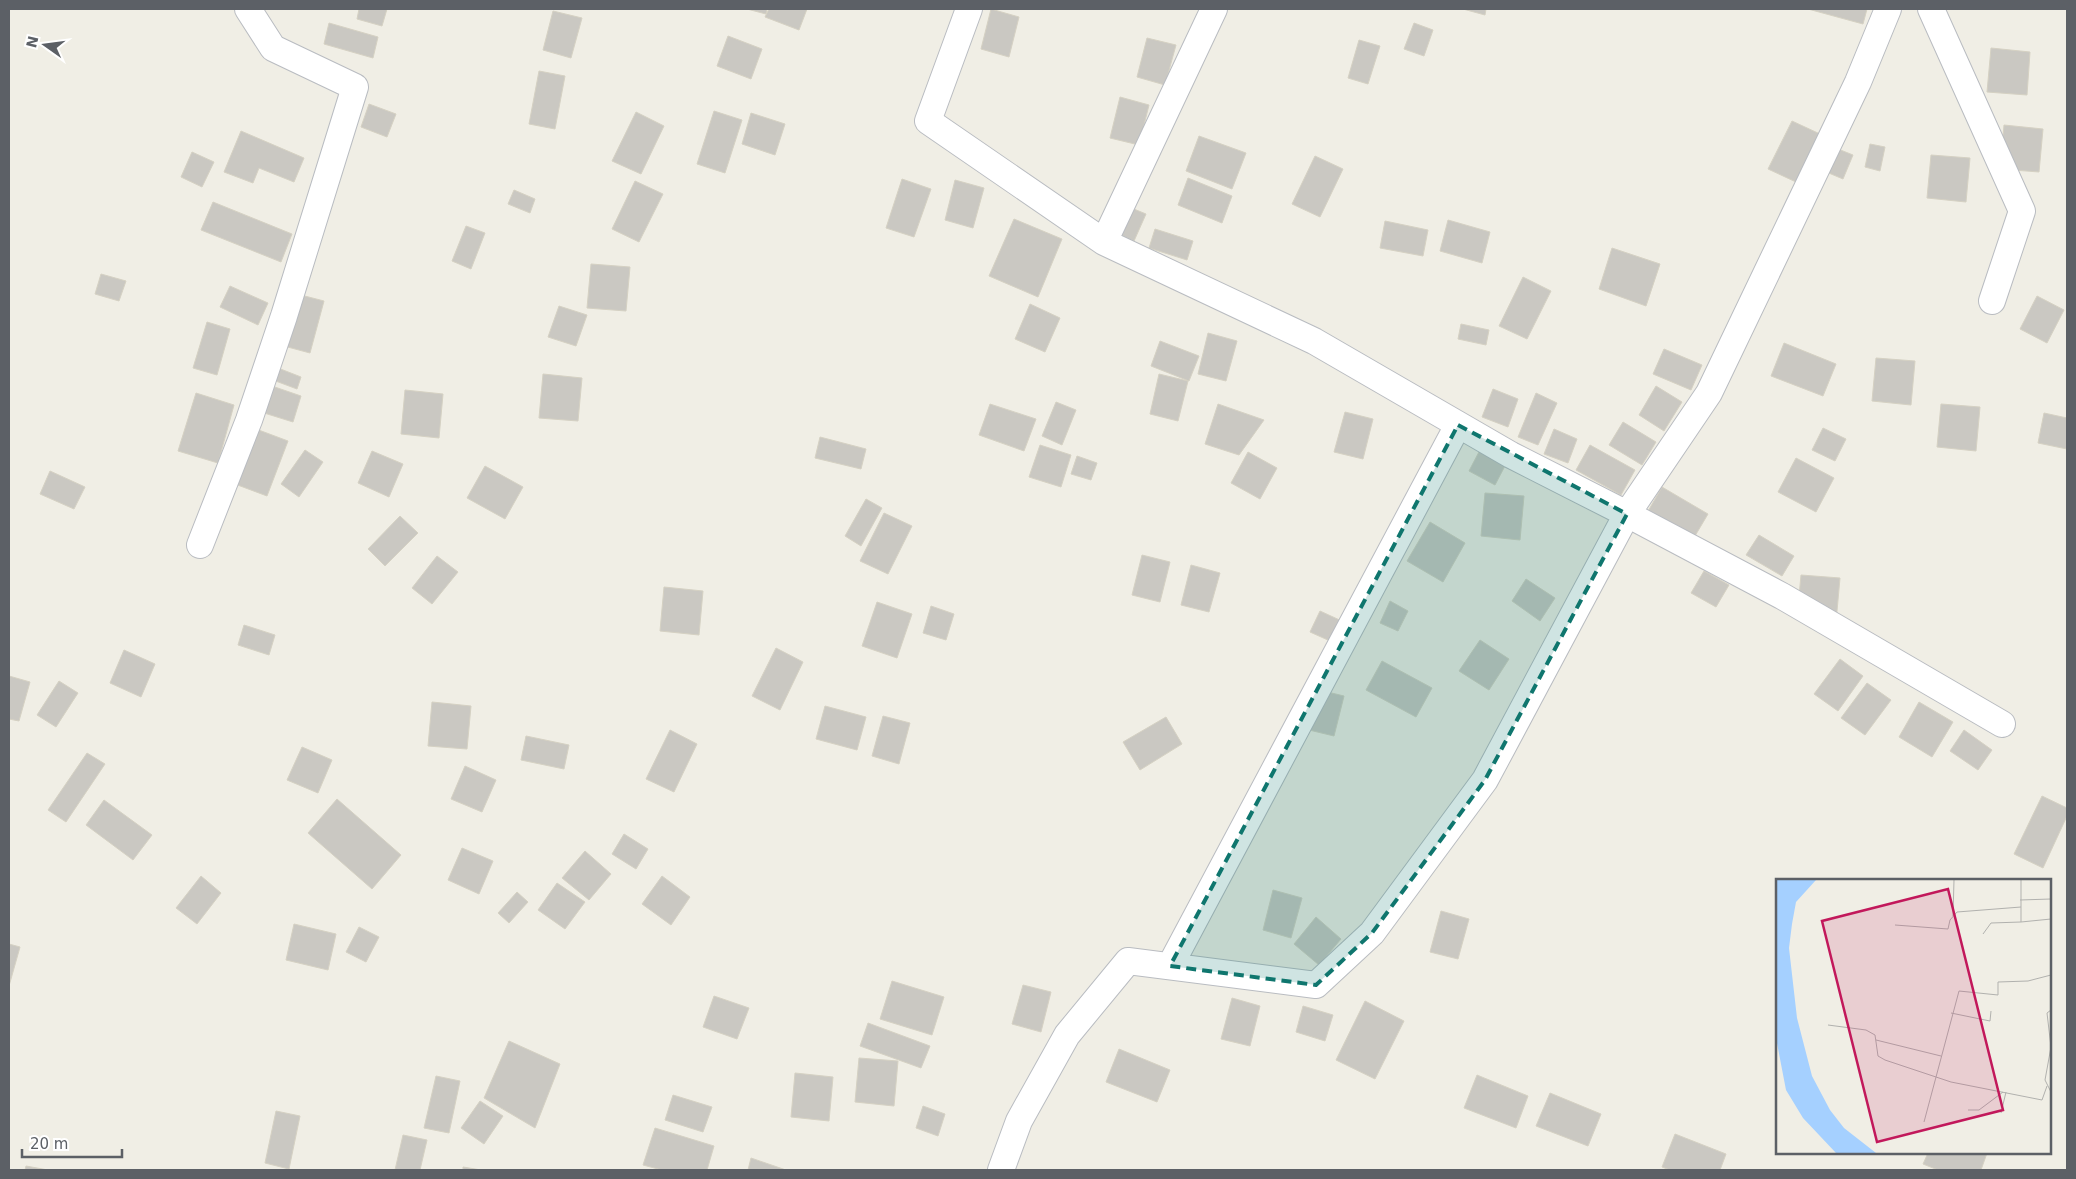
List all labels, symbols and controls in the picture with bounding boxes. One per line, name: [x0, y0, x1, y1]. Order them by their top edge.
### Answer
north arrow: [20, 20, 70, 70]
text: N: [23, 34, 42, 49]
inset map: [1776, 879, 2051, 1154]
scale bar: [22, 1126, 122, 1158]
text: 20 m: [30, 1135, 68, 1153]

